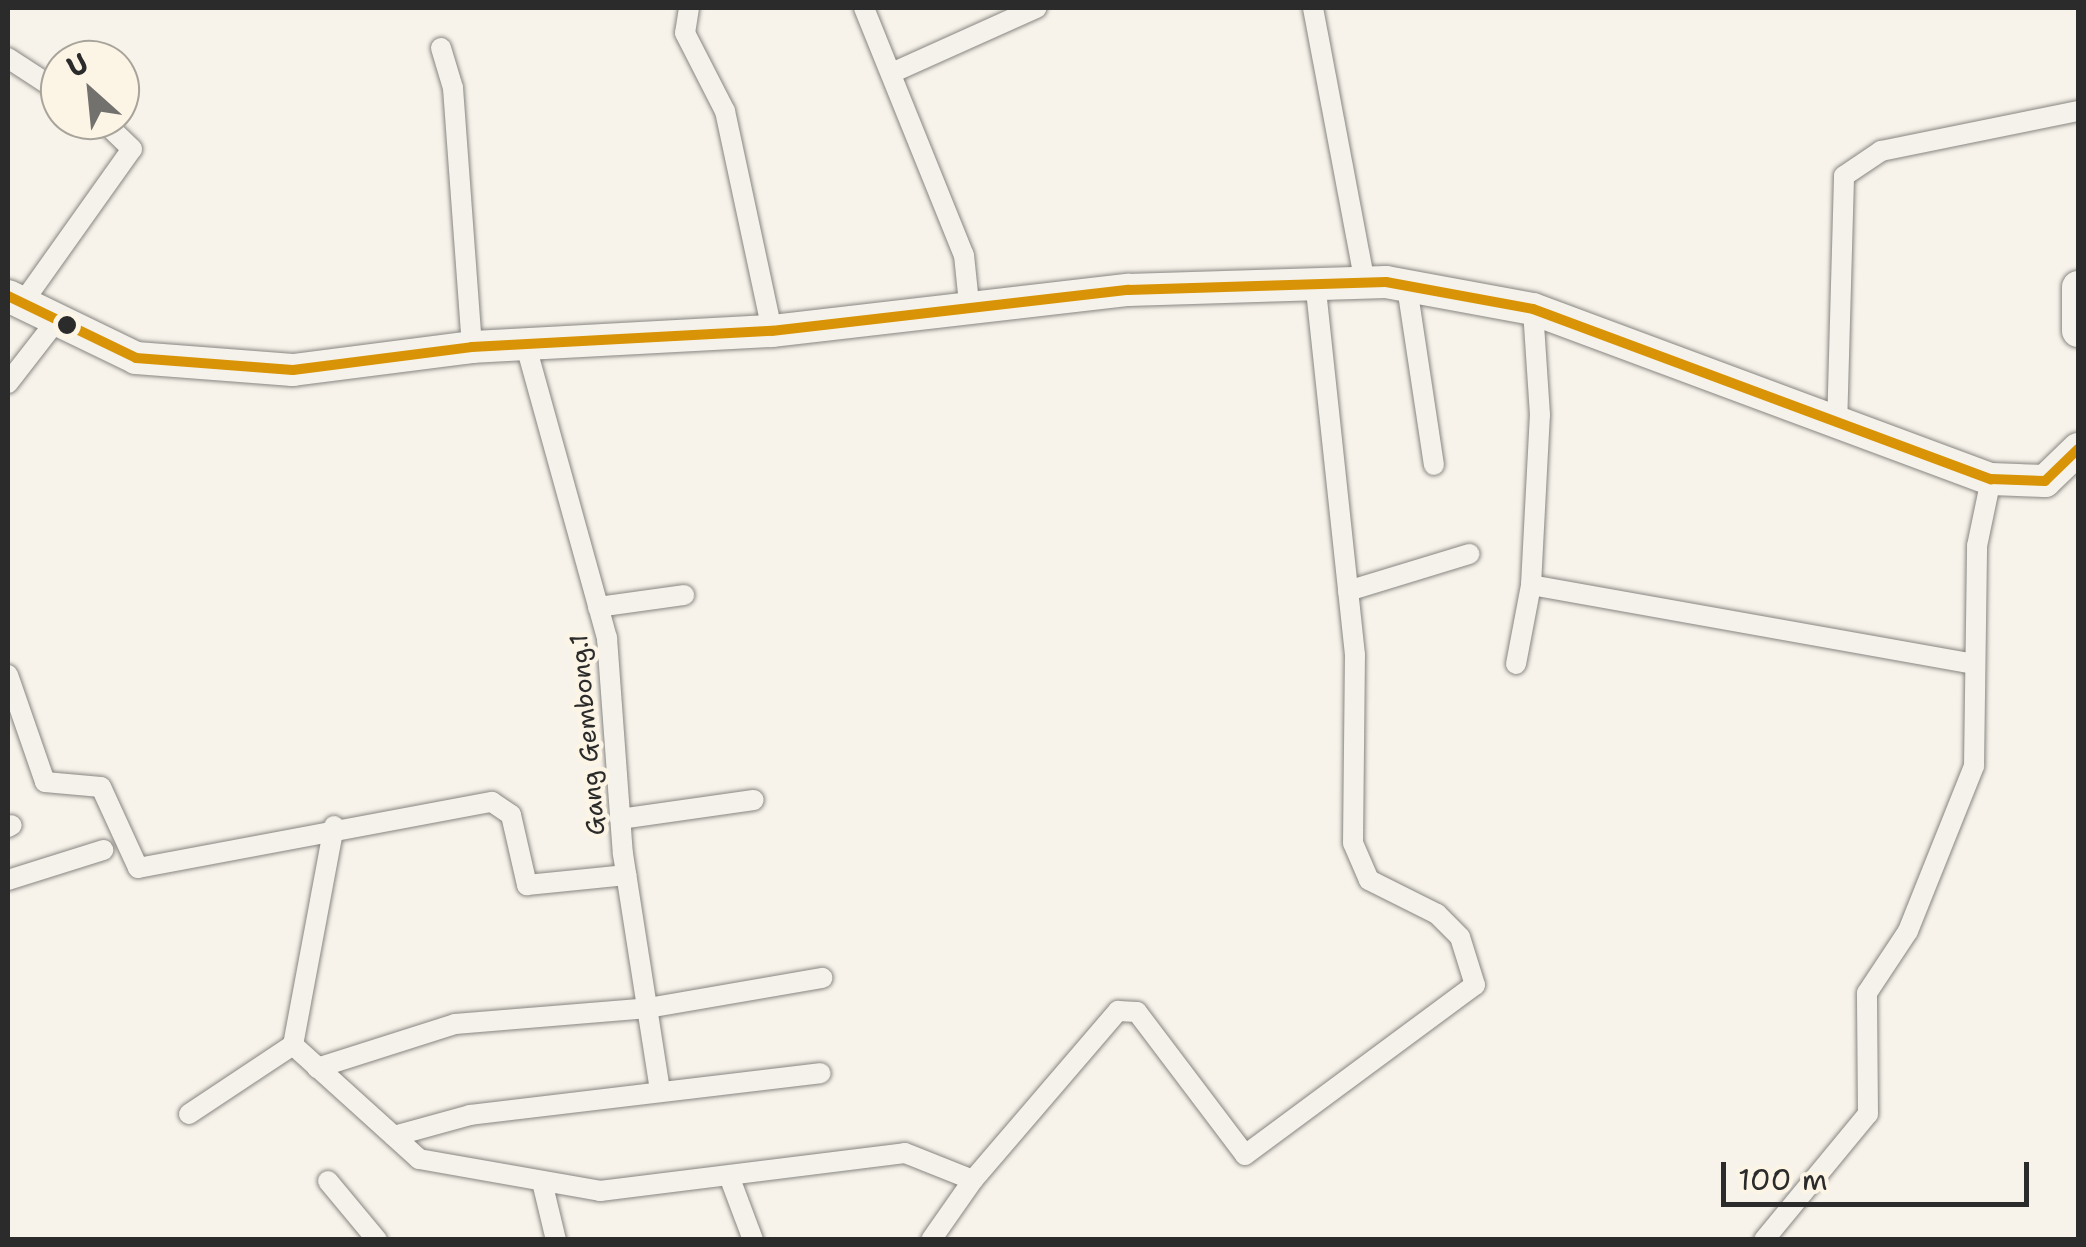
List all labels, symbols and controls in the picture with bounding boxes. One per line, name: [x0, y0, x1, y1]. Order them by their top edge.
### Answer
north arrow: [40, 40, 140, 140]
text: U: [60, 44, 94, 86]
unlabelled marker: [57, 315, 77, 335]
street label: Gang Gembong.1: [563, 633, 611, 837]
scale bar: [1726, 1142, 2034, 1204]
text: 100 m: [1738, 1159, 1828, 1200]

